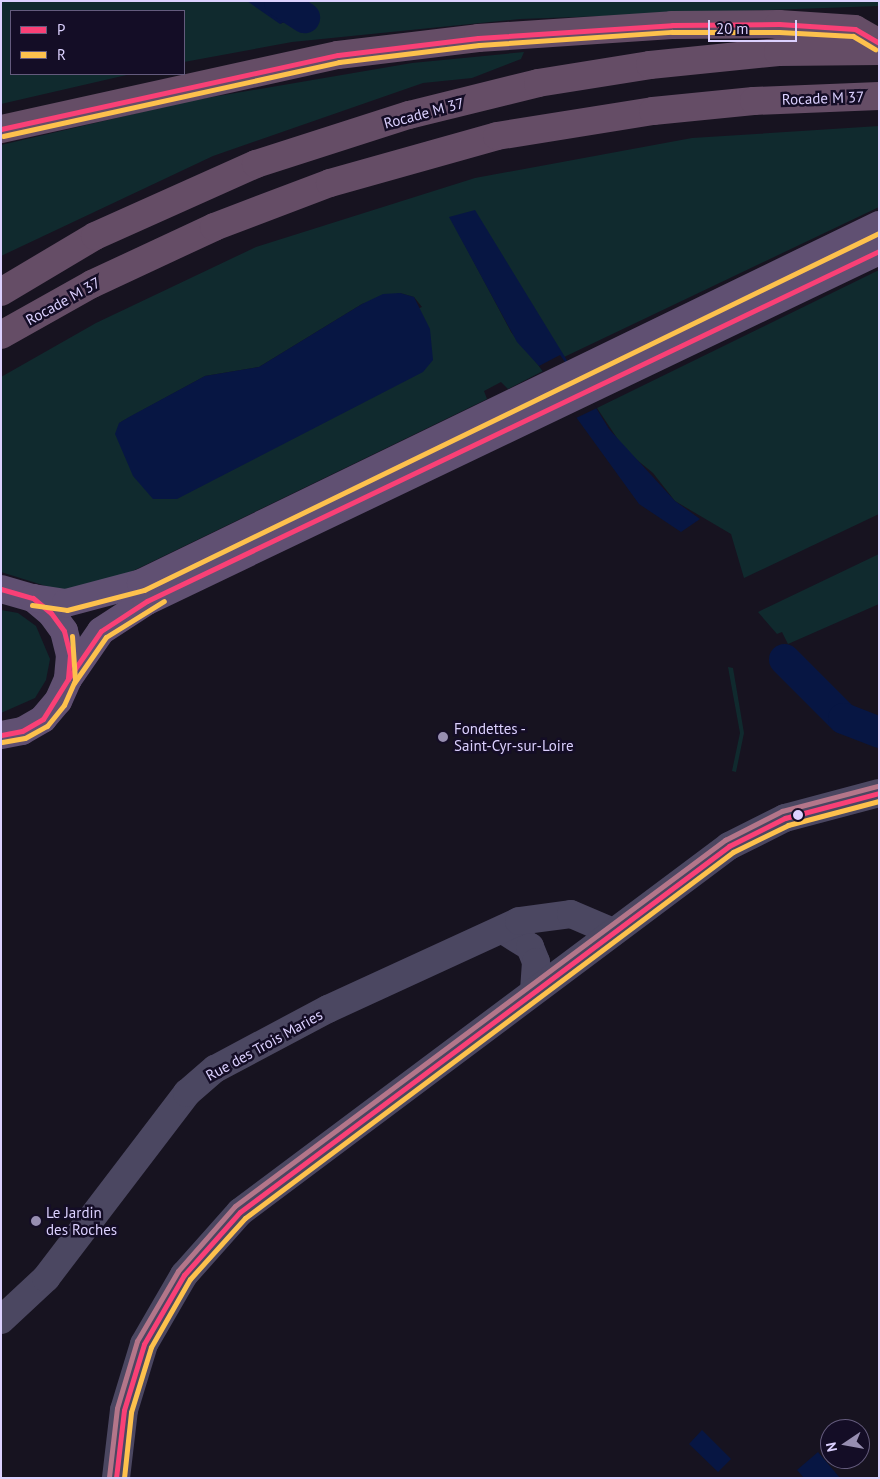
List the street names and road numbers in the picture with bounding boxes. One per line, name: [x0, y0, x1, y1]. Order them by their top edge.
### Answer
street label: Rocade M 37: [782, 88, 864, 108]
street label: Rocade M 37: [382, 94, 466, 132]
street label: Rocade M 37: [23, 273, 103, 329]
street label: Rue des Trois Maries: [202, 1005, 326, 1085]

